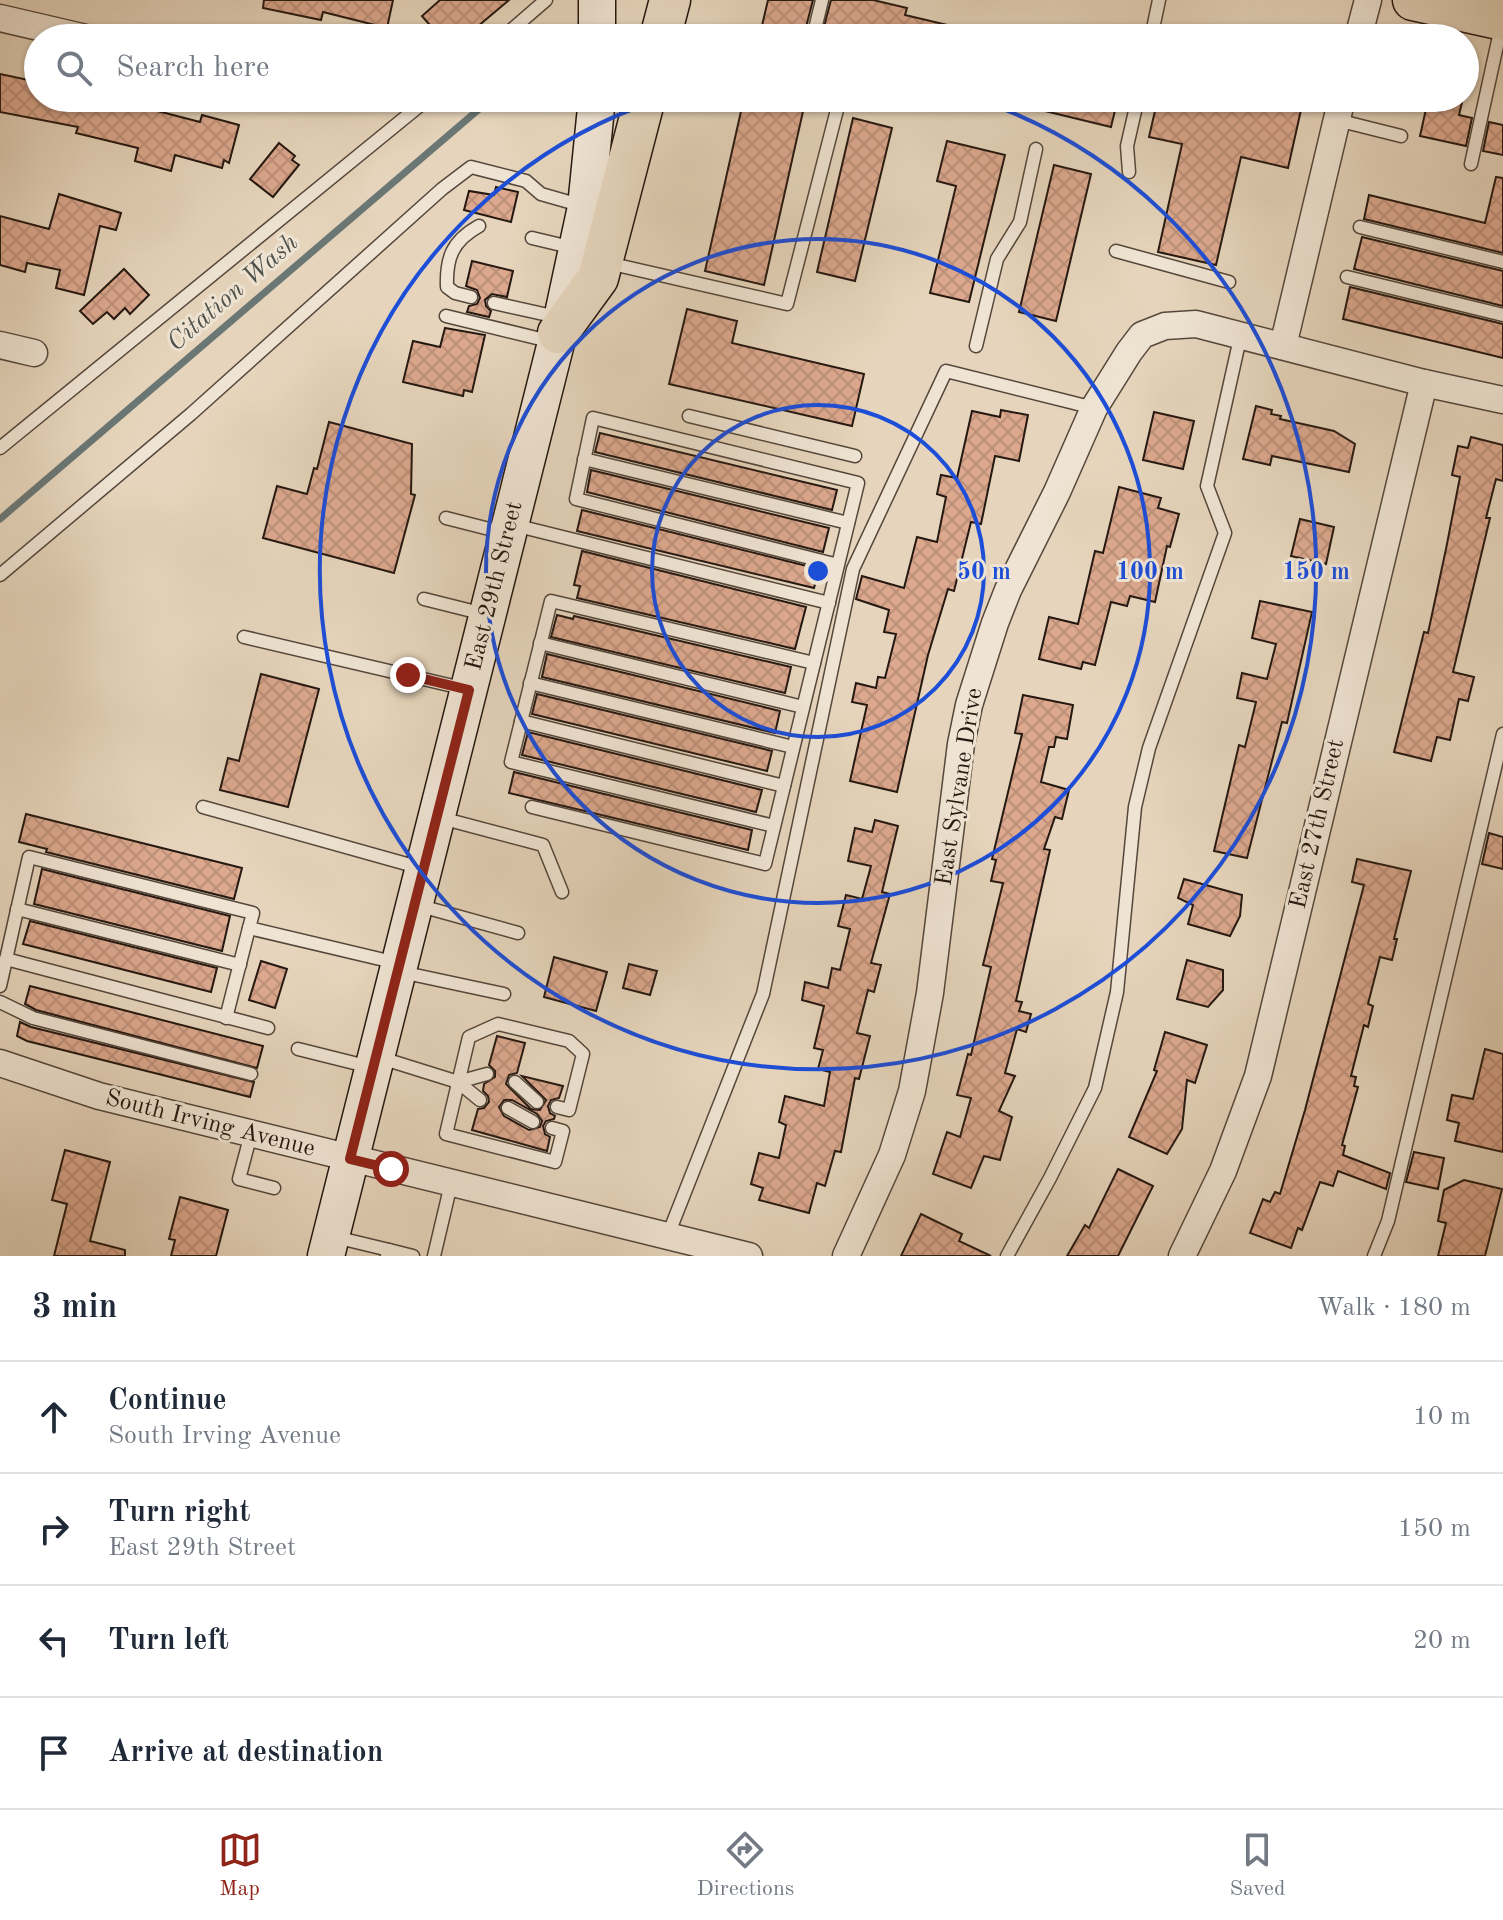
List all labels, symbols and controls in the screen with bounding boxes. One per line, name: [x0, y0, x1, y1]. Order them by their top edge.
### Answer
search box: [24, 24, 1479, 112]
icon: search: [52, 46, 96, 90]
text: Search here: [116, 53, 270, 83]
water label: Citation Wash: [163, 230, 303, 356]
street label: East 29th Street: [462, 499, 528, 673]
centre of rings: [804, 557, 832, 585]
text: 50 m: [957, 560, 1011, 585]
text: 150 m: [1282, 560, 1350, 585]
text: 100 m: [1116, 561, 1184, 585]
route end: [390, 657, 426, 693]
street label: East Sylvane Drive: [932, 686, 988, 888]
street label: East 27th Street: [1287, 737, 1349, 911]
street label: South Irving Avenue: [103, 1086, 317, 1162]
route start: [373, 1151, 409, 1187]
text: 3 min: [32, 1291, 117, 1325]
text: Walk · 180 m: [1317, 1295, 1471, 1321]
text: Continue: [108, 1386, 227, 1416]
icon: ahead: [32, 1395, 76, 1439]
text: 10 m: [1413, 1404, 1471, 1430]
text: South Irving Avenue: [108, 1423, 341, 1449]
text: Turn right: [108, 1498, 250, 1528]
icon: right: [32, 1507, 76, 1551]
text: 150 m: [1398, 1516, 1471, 1542]
text: East 29th Street: [108, 1535, 296, 1561]
icon: left: [32, 1619, 76, 1663]
text: Turn left: [108, 1626, 229, 1656]
text: 20 m: [1413, 1628, 1471, 1654]
icon: arrive: [32, 1731, 76, 1775]
text: Arrive at destination: [108, 1738, 383, 1768]
tab: Map: [218, 1828, 262, 1903]
tab: Directions: [697, 1828, 794, 1903]
tab: Saved: [1229, 1828, 1285, 1903]

